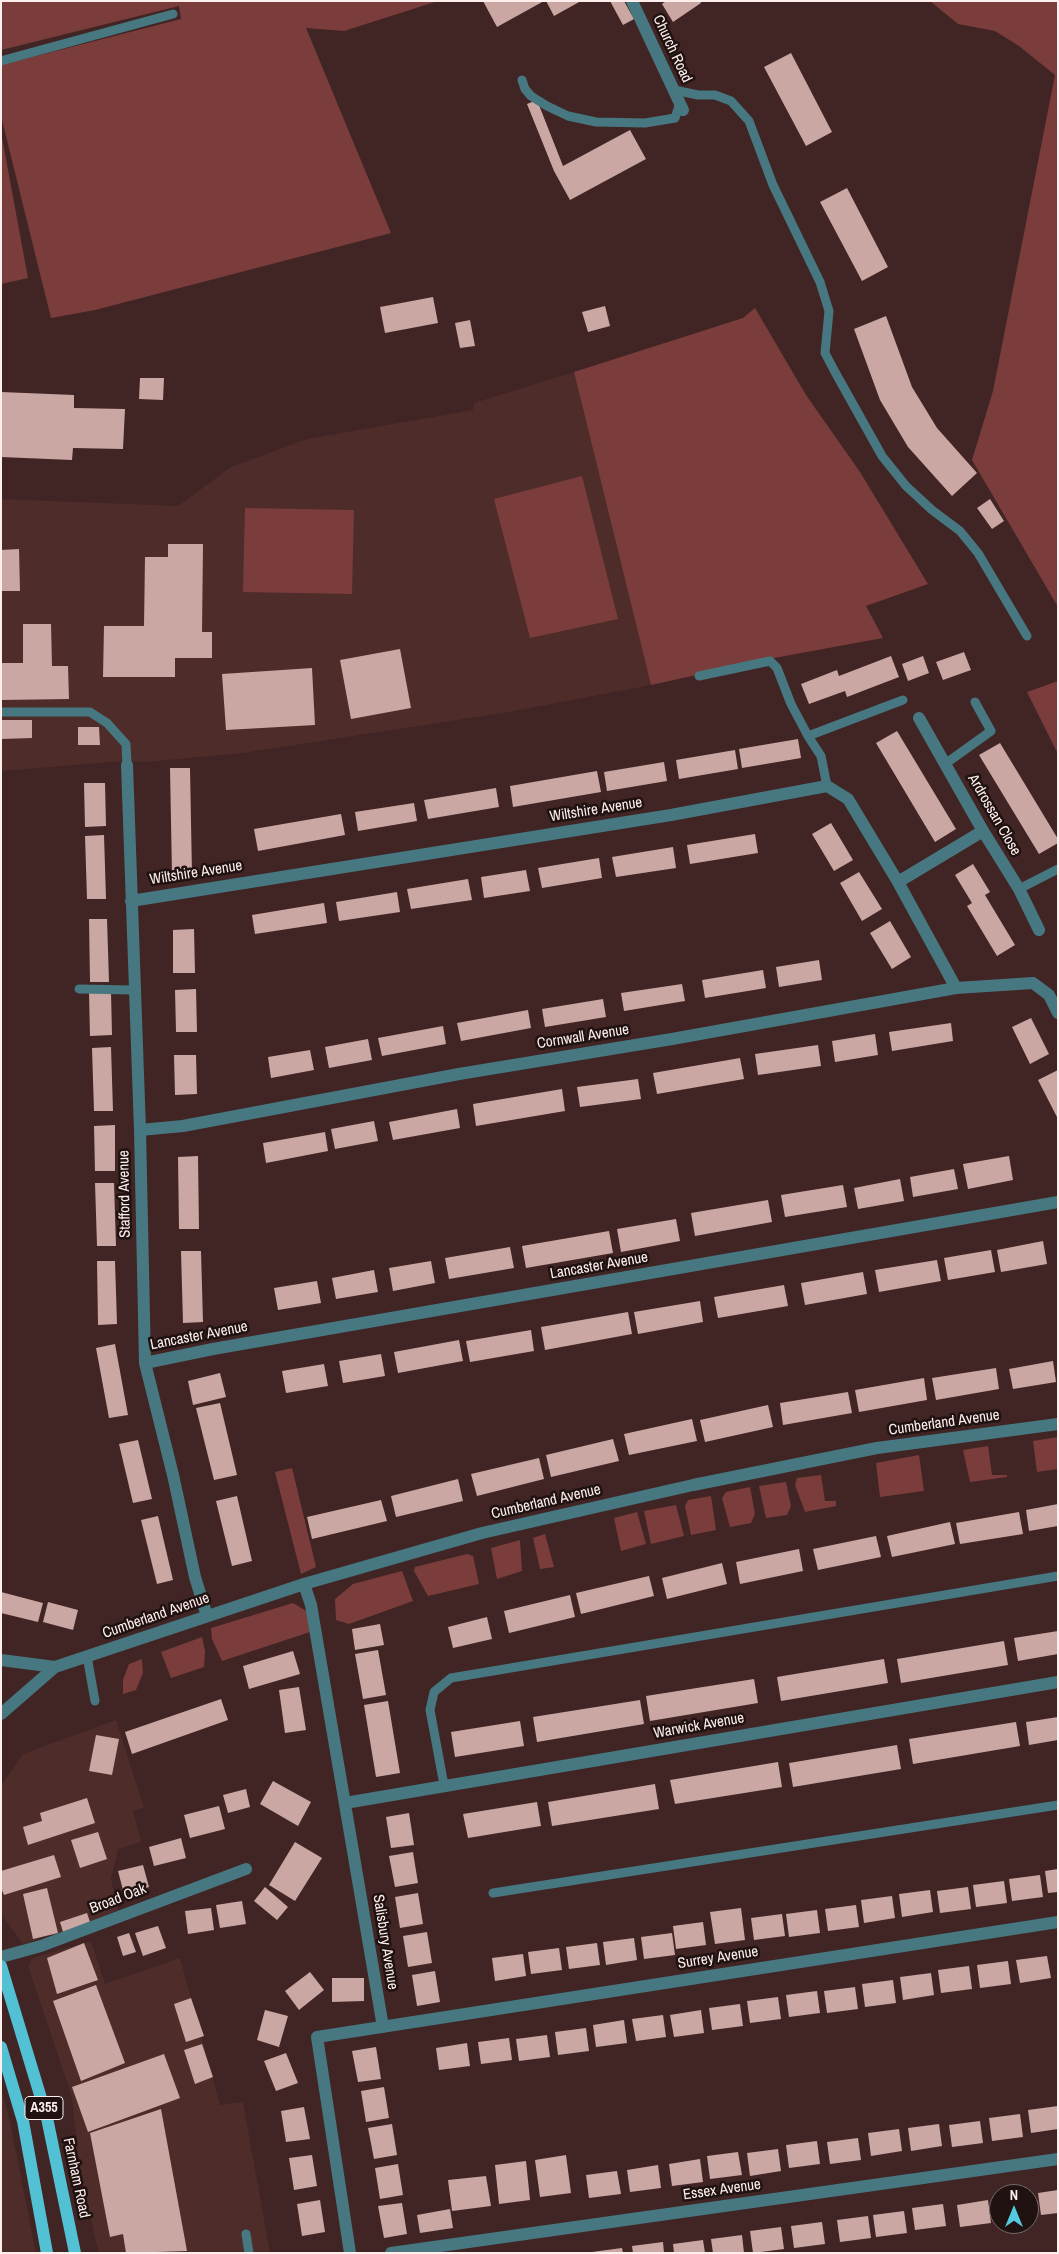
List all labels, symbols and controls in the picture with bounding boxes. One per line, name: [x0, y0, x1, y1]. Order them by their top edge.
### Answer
street label: Church Road: [649, 12, 695, 86]
street label: Ardrossan Close: [963, 771, 1025, 859]
street label: Wiltshire Avenue: [548, 794, 644, 826]
street label: Wiltshire Avenue: [148, 857, 244, 889]
street label: Cornwall Avenue: [536, 1021, 630, 1053]
street label: Stafford Avenue: [115, 1150, 135, 1238]
street label: Lancaster Avenue: [549, 1249, 649, 1283]
street label: Lancaster Avenue: [149, 1318, 249, 1354]
street label: Cumberland Avenue: [887, 1406, 1001, 1440]
street label: Cumberland Avenue: [489, 1481, 603, 1523]
street label: Cumberland Avenue: [100, 1589, 212, 1643]
street label: Warwick Avenue: [652, 1709, 746, 1743]
street label: Broad Oak: [87, 1880, 149, 1918]
street label: Salisbury Avenue: [369, 1893, 401, 1991]
street label: Surrey Avenue: [677, 1943, 759, 1973]
road number: A355: [25, 2096, 63, 2120]
street label: Farnham Road: [59, 2136, 93, 2220]
street label: Essex Avenue: [682, 2176, 762, 2204]
north arrow: [989, 2184, 1039, 2234]
text: N: [1010, 2186, 1018, 2204]

